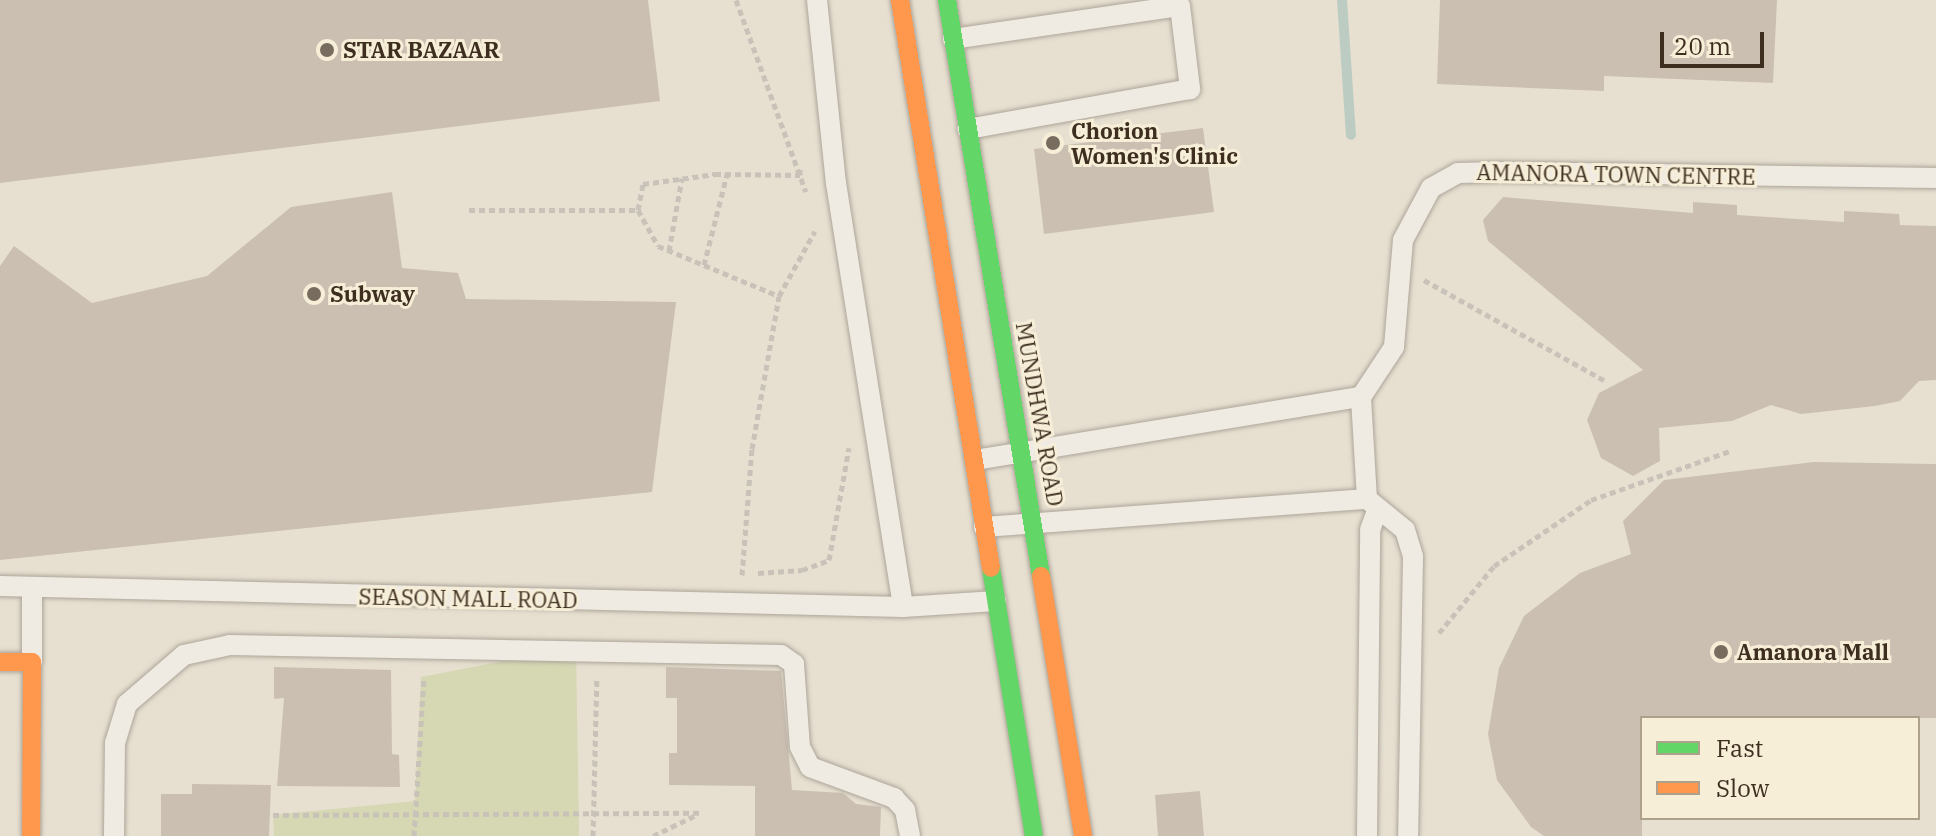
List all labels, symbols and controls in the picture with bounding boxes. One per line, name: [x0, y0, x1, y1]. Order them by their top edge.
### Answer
scale bar: [1664, 16, 1768, 66]
text: 20 m: [1674, 30, 1731, 62]
place label: STAR BAZAAR: [343, 37, 500, 63]
marker: STAR BAZAAR: [318, 41, 336, 59]
place label: Chorion Women's Clinic: [1071, 117, 1238, 168]
marker: Chorion Women's Clinic: [1042, 132, 1064, 154]
street label: AMANORA TOWN CENTRE: [1476, 158, 1756, 190]
place label: Subway: [330, 281, 415, 307]
marker: Subway: [305, 285, 323, 303]
street label: MUNDHWA ROAD: [1011, 320, 1069, 508]
street label: SEASON MALL ROAD: [358, 583, 578, 613]
place label: Amanora Mall: [1737, 639, 1889, 665]
marker: Amanora Mall: [1712, 643, 1730, 661]
legend: [1640, 716, 1920, 820]
text: Fast: [1716, 732, 1763, 764]
text: Slow: [1716, 772, 1769, 804]

